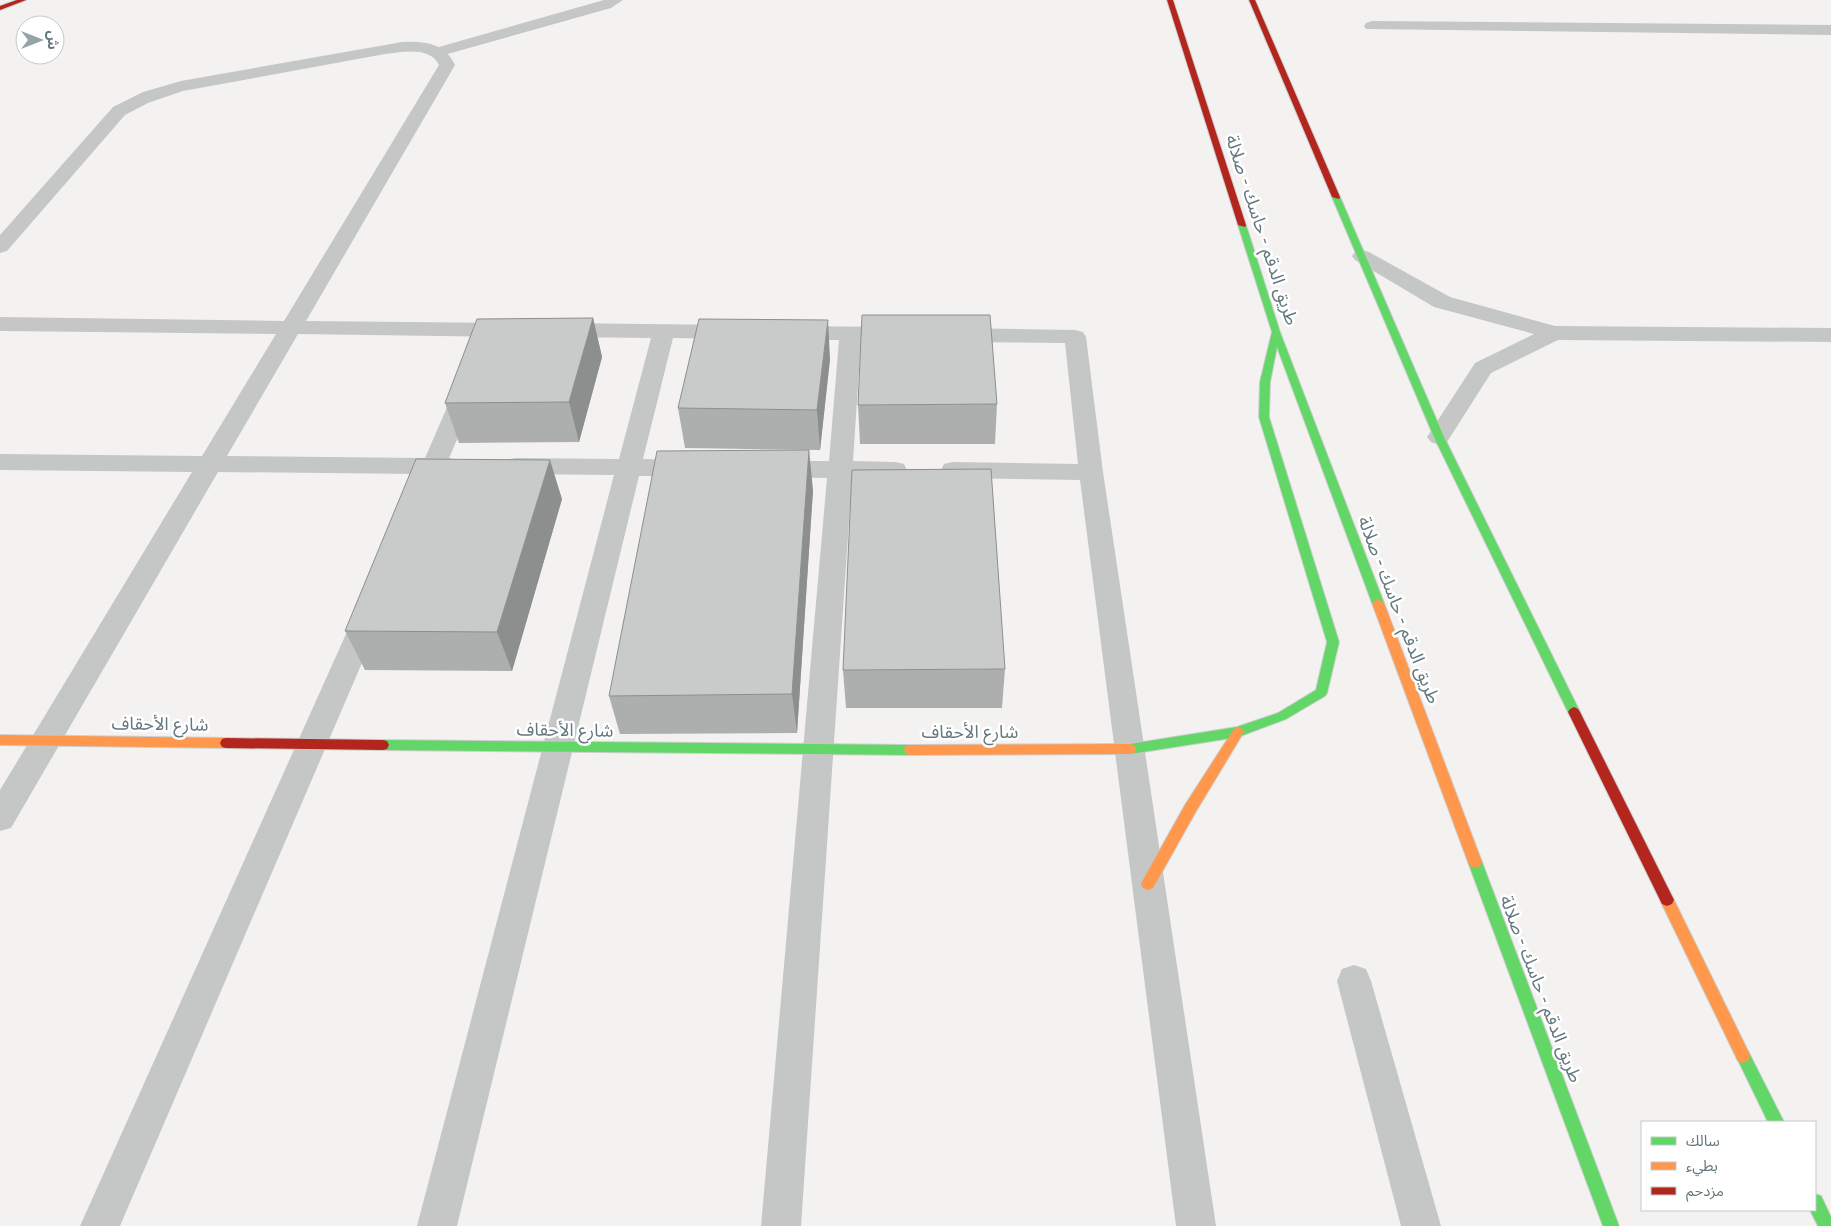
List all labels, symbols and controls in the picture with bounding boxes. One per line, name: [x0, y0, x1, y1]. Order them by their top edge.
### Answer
north arrow: [15, 15, 65, 65]
text: ش: [45, 30, 62, 50]
street label: طريق الدقم - حاسك - صلالة: [1219, 132, 1304, 329]
street label: طريق الدقم - حاسك - صلالة: [1351, 513, 1446, 707]
street label: شارع الأحقاف: [111, 711, 209, 739]
street label: شارع الأحقاف: [516, 717, 614, 745]
street label: شارع الأحقاف: [922, 720, 1018, 746]
street label: طريق الدقم - حاسك - صلالة: [1493, 892, 1588, 1086]
legend: [1641, 1121, 1816, 1211]
text: سالك: [1686, 1131, 1720, 1149]
text: بطيء: [1686, 1156, 1718, 1177]
text: مزدحم: [1686, 1181, 1724, 1202]

